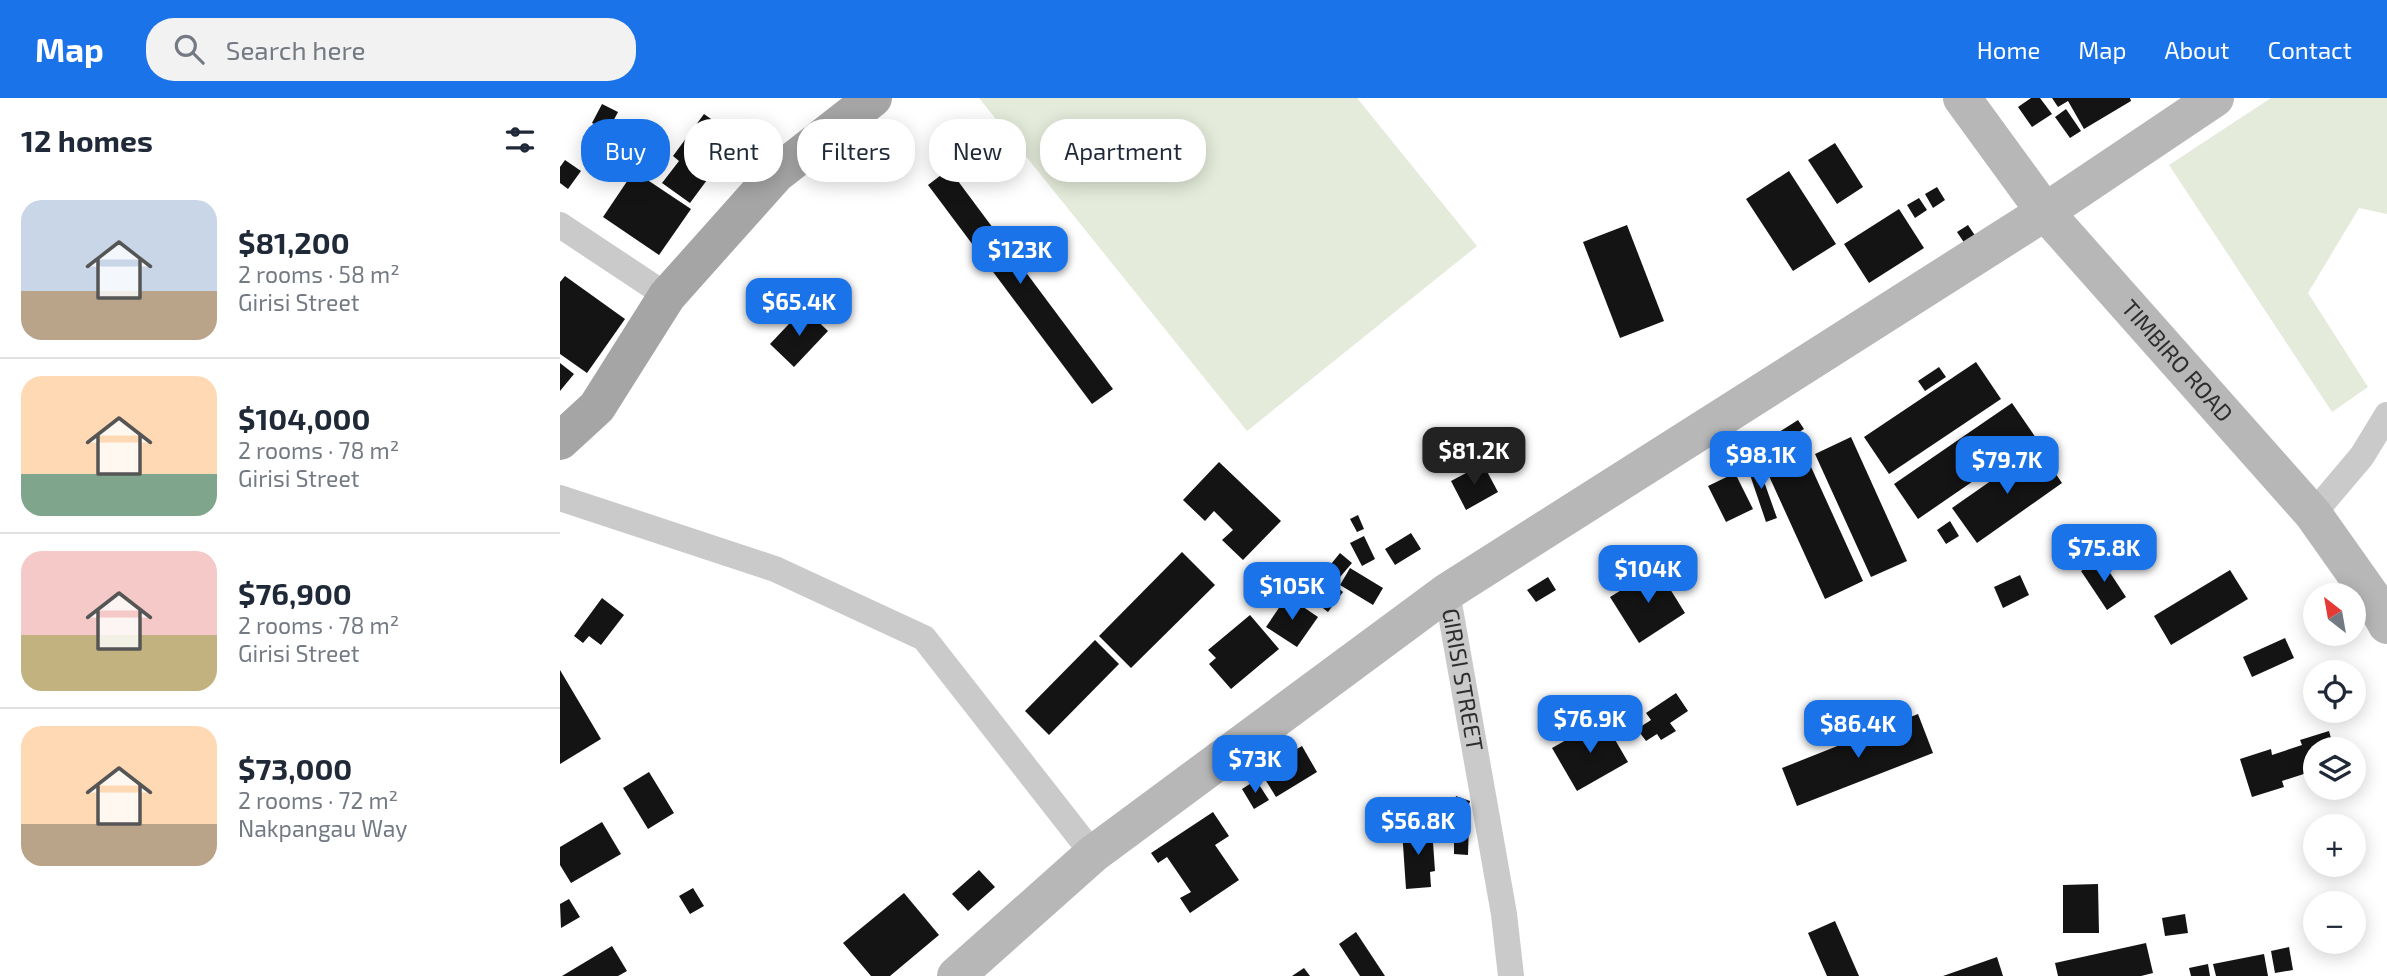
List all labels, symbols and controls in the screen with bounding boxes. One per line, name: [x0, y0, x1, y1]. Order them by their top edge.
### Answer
search box: [146, 18, 636, 81]
text: Map: [35, 29, 104, 69]
icon: search: [170, 30, 208, 68]
text: Search here: [226, 34, 365, 65]
text: Home: [1977, 35, 2040, 64]
text: Map: [2078, 35, 2126, 64]
text: About: [2164, 35, 2230, 64]
text: Contact: [2268, 35, 2352, 64]
chip: Buy: [581, 119, 670, 182]
chip: Rent: [684, 119, 783, 182]
chip: Filters: [797, 119, 915, 182]
chip: New: [929, 119, 1026, 182]
chip: Apartment: [1040, 119, 1206, 182]
icon: filters: [501, 121, 539, 159]
text: 12 homes: [21, 122, 153, 158]
text: $81,200: [238, 224, 350, 260]
pin: $123K: [971, 226, 1069, 286]
icon: home: [77, 228, 161, 312]
text: $123K: [988, 235, 1052, 263]
text: 2 rooms · 58 m²: [238, 260, 400, 288]
pin: $65.4K: [742, 278, 856, 338]
text: $65.4K: [762, 287, 836, 315]
text: Girisi Street: [238, 288, 360, 316]
street label: TIMBIRO ROAD: [2116, 293, 2239, 427]
text: $104,000: [238, 400, 370, 436]
icon: home: [77, 404, 161, 488]
pin: $81.2K: [1417, 428, 1531, 487]
pin: $98.1K: [1704, 432, 1818, 491]
text: 2 rooms · 78 m²: [238, 436, 399, 464]
text: $81.2K: [1438, 436, 1510, 464]
pin: $79.7K: [1950, 436, 2064, 496]
text: $98.1K: [1726, 440, 1796, 468]
text: $79.7K: [1972, 445, 2042, 473]
text: Girisi Street: [238, 464, 360, 492]
pin: $75.8K: [2047, 524, 2161, 584]
text: $75.8K: [2068, 533, 2140, 561]
pin: $104K: [1599, 546, 1697, 605]
text: $104K: [1614, 554, 1682, 582]
pin: $105K: [1243, 562, 1341, 622]
text: $105K: [1259, 571, 1325, 599]
text: $76,900: [238, 575, 352, 611]
icon: home: [77, 579, 161, 663]
north arrow: [2303, 583, 2366, 646]
map controls: [2303, 583, 2366, 954]
street label: GIRISI STREET: [1437, 606, 1490, 753]
text: 2 rooms · 78 m²: [238, 611, 399, 639]
text: Girisi Street: [238, 639, 360, 667]
button: locate: [2303, 660, 2366, 723]
pin: $76.9K: [1533, 696, 1647, 755]
pin: $86.4K: [1801, 700, 1915, 760]
text: $76.9K: [1554, 704, 1626, 732]
text: $86.4K: [1820, 709, 1896, 737]
pin: $73K: [1214, 736, 1296, 795]
button: layers: [2303, 737, 2366, 800]
text: $73K: [1228, 744, 1282, 772]
text: $73,000: [238, 750, 352, 786]
icon: home: [77, 754, 161, 838]
text: 2 rooms · 72 m²: [238, 786, 398, 814]
pin: $56.8K: [1361, 798, 1475, 857]
text: $56.8K: [1381, 806, 1455, 834]
text: Nakpangau Way: [238, 814, 408, 842]
button: +: [2303, 814, 2366, 877]
button: −: [2303, 891, 2366, 954]

